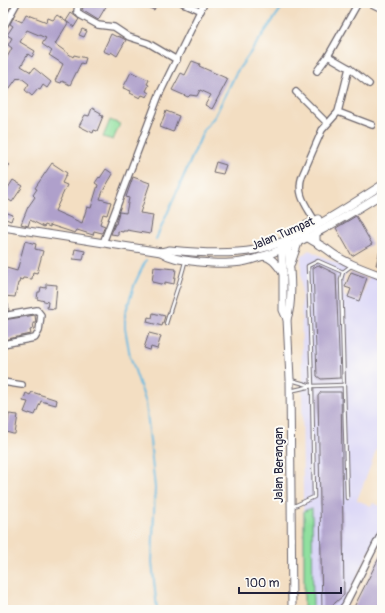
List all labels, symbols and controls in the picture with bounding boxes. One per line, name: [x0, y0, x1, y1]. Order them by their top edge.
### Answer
street label: Jalan Tumpat: [249, 214, 317, 254]
street label: Jalan Berangan: [272, 427, 287, 503]
scale bar: [239, 569, 341, 595]
text: 100 m: [245, 576, 280, 591]

